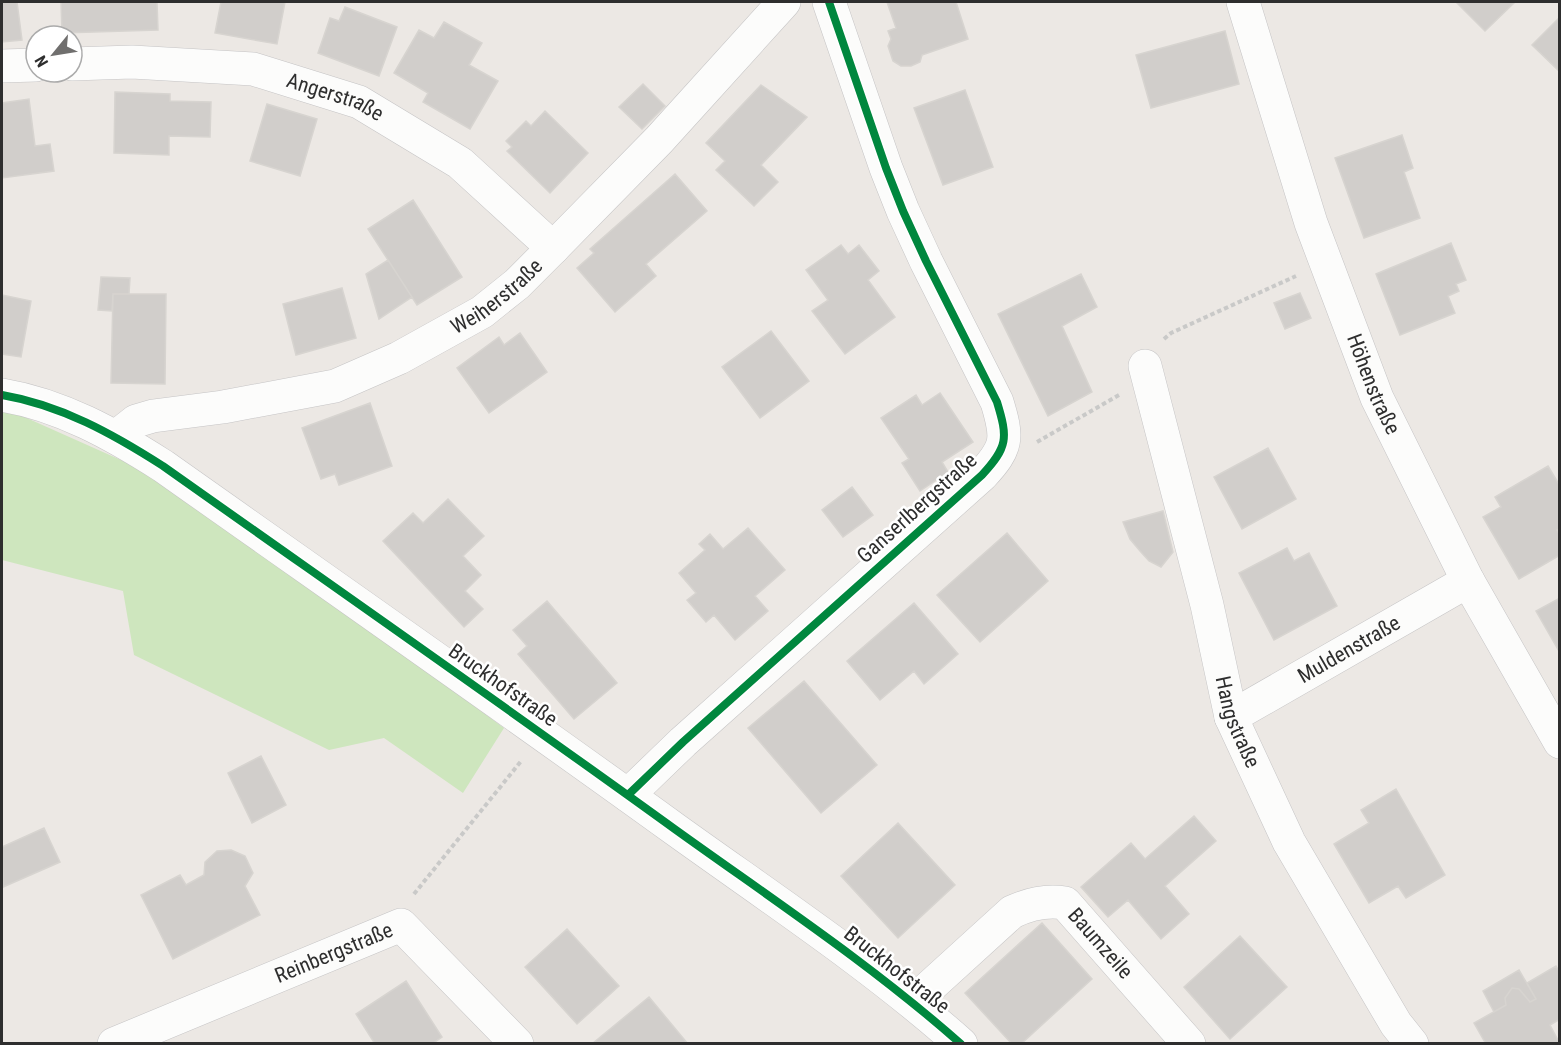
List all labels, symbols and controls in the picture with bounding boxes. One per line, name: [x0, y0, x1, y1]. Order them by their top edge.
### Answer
north arrow: [24, 24, 84, 84]
text: N: [31, 52, 52, 70]
street label: Angerstraße: [284, 68, 388, 126]
street label: Weiherstraße: [447, 254, 547, 339]
street label: Höhenstraße: [1342, 331, 1405, 438]
street label: Ganserlbergstraße: [852, 448, 982, 568]
street label: Muldenstraße: [1294, 610, 1404, 688]
street label: Bruckhofstraße: [444, 639, 562, 731]
street label: Hangstraße: [1211, 674, 1265, 772]
street label: Baumzeile: [1063, 903, 1138, 984]
street label: Reinbergstraße: [271, 918, 397, 988]
street label: Bruckhofstraße: [840, 921, 955, 1019]

